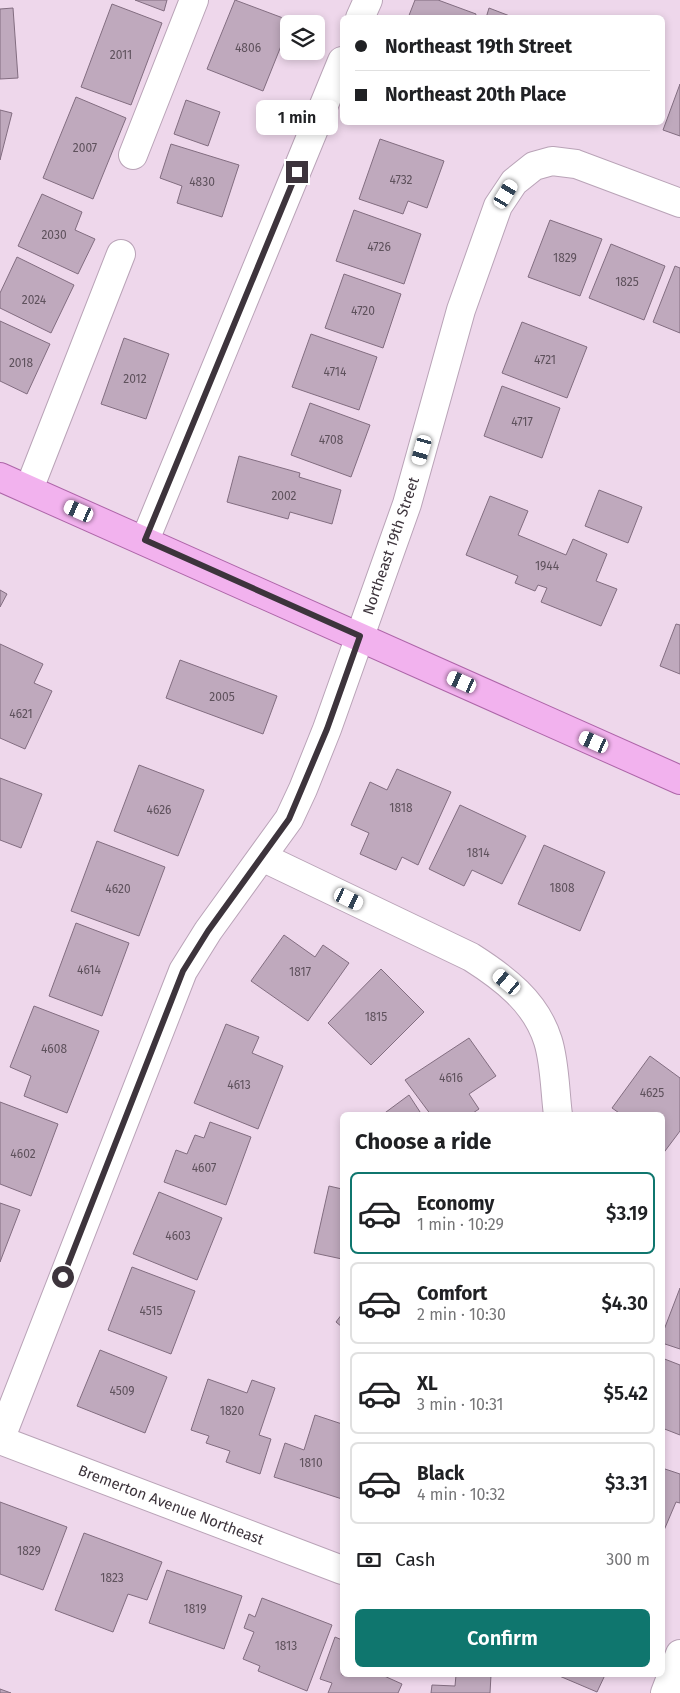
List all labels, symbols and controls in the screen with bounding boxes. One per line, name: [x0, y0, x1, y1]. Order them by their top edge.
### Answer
map controls: [280, 15, 325, 60]
button: layers: [280, 15, 325, 60]
text: Northeast 19th Street: [385, 35, 572, 58]
house number: 4806: [235, 41, 261, 55]
house number: 2011: [110, 48, 132, 62]
text: Northeast 20th Place: [385, 83, 566, 106]
callout: 1 min: [256, 100, 338, 134]
text: 1 min: [278, 108, 316, 127]
house number: 2007: [73, 141, 97, 155]
route end: [286, 161, 308, 183]
house number: 4732: [389, 173, 413, 187]
house number: 4830: [189, 175, 215, 189]
car: [491, 177, 520, 211]
house number: 2030: [41, 228, 67, 242]
house number: 4726: [367, 240, 391, 254]
house number: 1829: [553, 251, 577, 265]
house number: 1825: [615, 275, 639, 289]
house number: 2024: [22, 293, 47, 307]
house number: 4720: [351, 304, 375, 318]
house number: 4721: [534, 353, 556, 367]
house number: 2018: [9, 356, 33, 370]
house number: 4714: [324, 365, 347, 379]
house number: 2012: [123, 372, 147, 386]
house number: 4717: [511, 415, 533, 429]
house number: 4708: [319, 433, 344, 447]
car: [410, 434, 433, 466]
street label: Northeast 19th Street: [359, 474, 423, 617]
house number: 2002: [271, 489, 297, 503]
car: [62, 498, 95, 524]
house number: 1944: [535, 559, 560, 573]
car: [445, 669, 478, 695]
house number: 2005: [209, 690, 235, 704]
house number: 4621: [9, 707, 33, 721]
car: [577, 729, 610, 755]
house number: 1818: [389, 801, 413, 815]
house number: 4626: [147, 803, 171, 817]
house number: 1814: [466, 846, 490, 860]
house number: 1808: [549, 881, 575, 895]
house number: 4620: [105, 882, 131, 896]
car: [332, 886, 365, 912]
house number: 4614: [77, 963, 101, 977]
house number: 1817: [289, 965, 311, 979]
car: [490, 967, 523, 997]
house number: 1815: [365, 1010, 387, 1024]
house number: 4608: [41, 1042, 67, 1056]
house number: 4616: [439, 1071, 463, 1085]
house number: 4613: [227, 1078, 251, 1092]
house number: 4625: [640, 1086, 664, 1100]
text: Choose a ride: [355, 1128, 491, 1155]
house number: 4602: [10, 1147, 36, 1161]
house number: 4607: [192, 1161, 216, 1175]
icon: car: [357, 1191, 402, 1236]
text: Economy: [417, 1192, 494, 1215]
text: $3.19: [606, 1202, 648, 1225]
text: 1 min · 10:29: [417, 1215, 504, 1234]
house number: 4603: [165, 1229, 191, 1243]
route start: [52, 1266, 74, 1288]
icon: car: [357, 1281, 402, 1326]
text: Comfort: [417, 1282, 487, 1305]
text: $4.30: [601, 1292, 648, 1315]
house number: 4515: [140, 1304, 162, 1318]
text: 2 min · 10:30: [417, 1305, 506, 1324]
icon: car: [357, 1371, 402, 1416]
text: XL: [417, 1372, 438, 1395]
text: $5.42: [604, 1382, 648, 1405]
house number: 4509: [109, 1384, 135, 1398]
text: 3 min · 10:31: [417, 1395, 504, 1414]
house number: 1820: [220, 1404, 244, 1418]
house number: 1810: [299, 1456, 323, 1470]
street label: Bremerton Avenue Northeast: [76, 1461, 267, 1549]
icon: car: [357, 1461, 402, 1506]
text: Black: [417, 1462, 464, 1485]
text: $3.31: [605, 1472, 648, 1495]
text: 4 min · 10:32: [417, 1485, 505, 1504]
house number: 1829: [17, 1544, 41, 1558]
icon: cash: [355, 1546, 383, 1574]
text: Cash: [395, 1548, 436, 1571]
text: 300 m: [606, 1550, 650, 1569]
house number: 1823: [100, 1571, 124, 1585]
house number: 1819: [184, 1602, 206, 1616]
button: Confirm: [355, 1609, 650, 1667]
house number: 1813: [275, 1639, 297, 1653]

